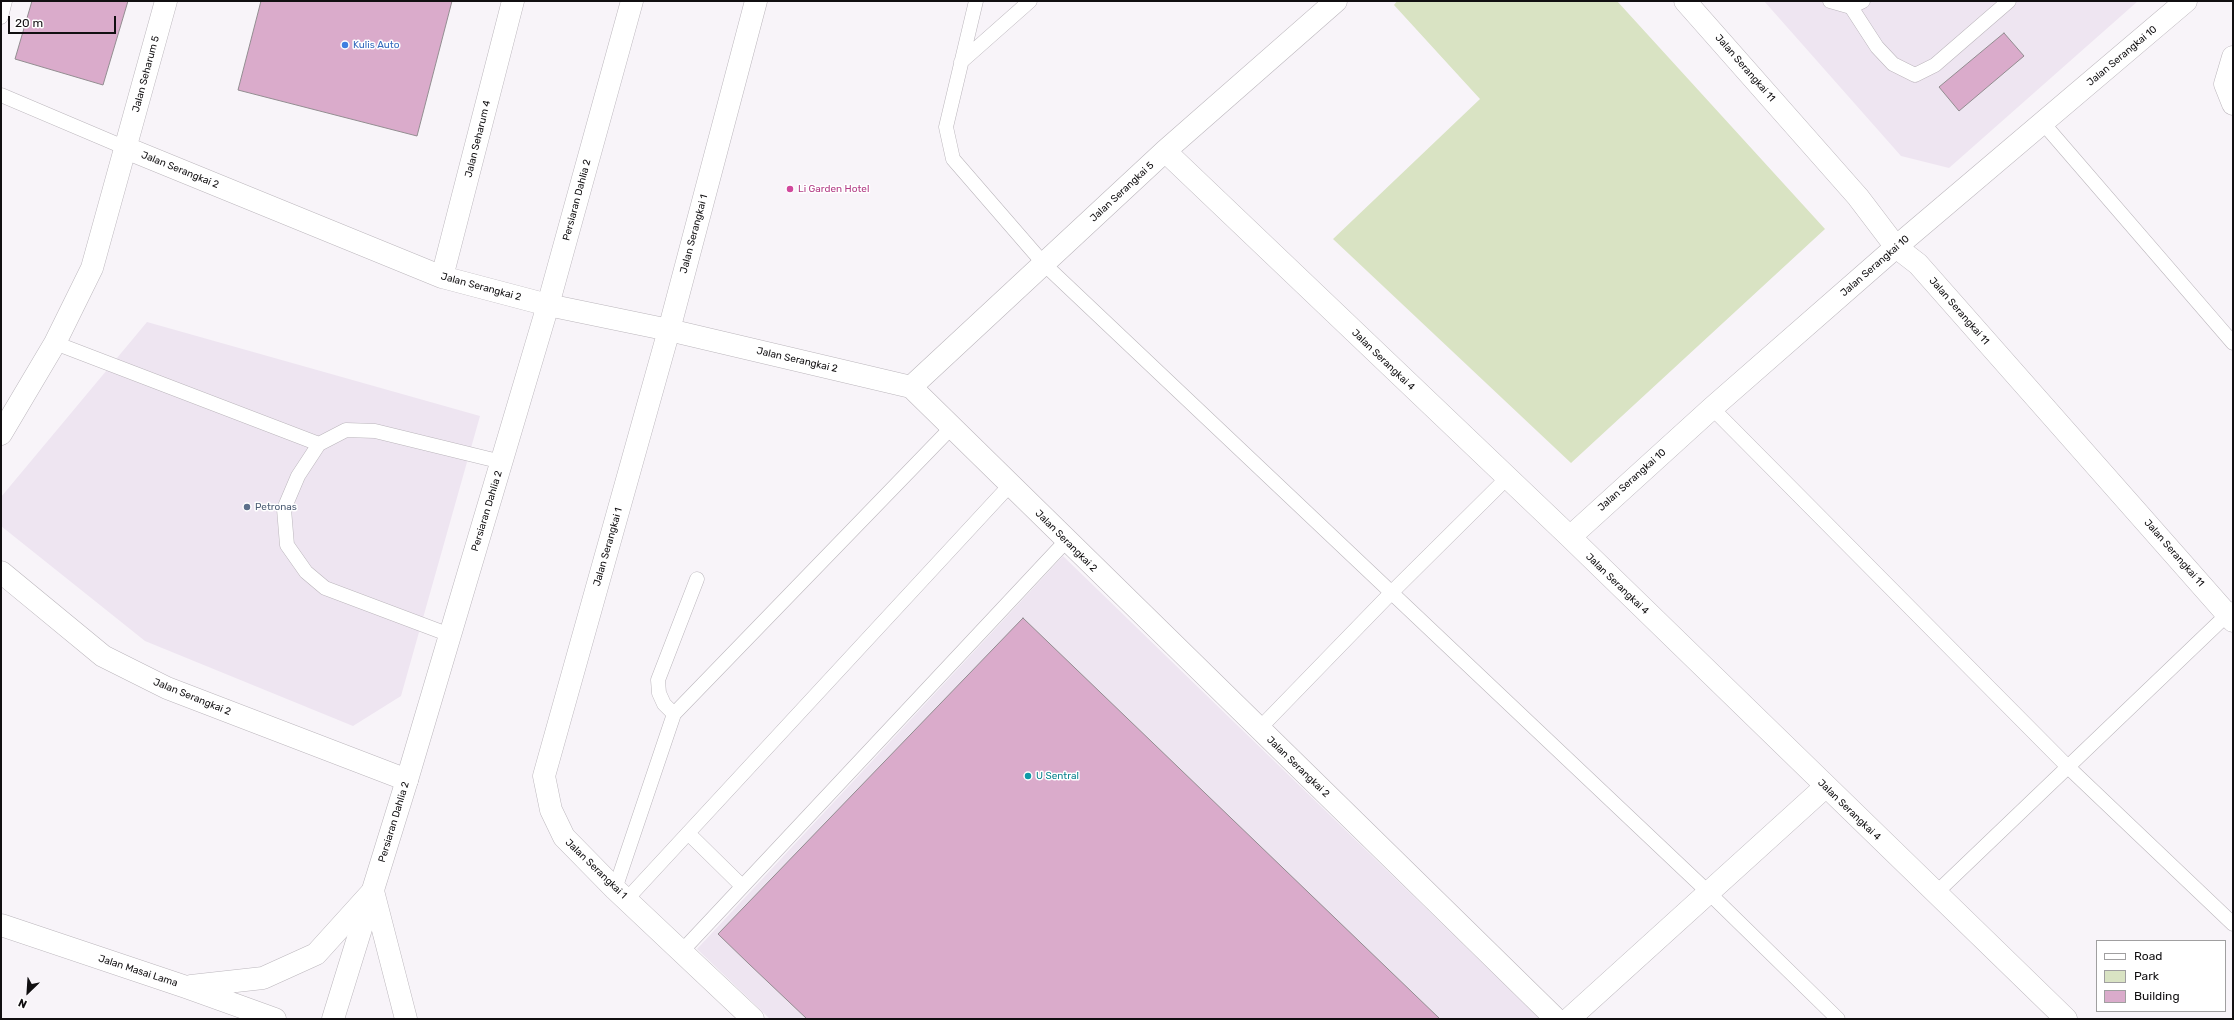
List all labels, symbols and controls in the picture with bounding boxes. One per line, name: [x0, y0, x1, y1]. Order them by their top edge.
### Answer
scale bar: [10, 8, 118, 34]
text: 20 m: [15, 16, 43, 30]
street label: Jalan Serangkai 10: [2085, 23, 2159, 89]
street label: Jalan Serangkai 11: [1712, 32, 1778, 104]
street label: Jalan Seharum 5: [130, 34, 162, 114]
place label: Kulis Auto: [353, 39, 400, 51]
marker: Kulis Auto: [340, 40, 350, 50]
street label: Jalan Seharum 4: [463, 99, 493, 179]
street label: Jalan Serangkai 2: [139, 149, 221, 191]
street label: Persiaran Dahlia 2: [560, 158, 594, 242]
street label: Jalan Serangkai 5: [1088, 159, 1156, 225]
place label: Li Garden Hotel: [798, 183, 869, 195]
marker: Li Garden Hotel: [785, 184, 795, 194]
street label: Jalan Serangkai 1: [678, 193, 710, 275]
street label: Jalan Serangkai 10: [1838, 233, 1912, 299]
street label: Jalan Serangkai 2: [440, 271, 522, 303]
street label: Jalan Serangkai 11: [1926, 275, 1992, 347]
street label: Jalan Serangkai 4: [1349, 327, 1417, 393]
street label: Jalan Serangkai 2: [755, 345, 839, 375]
street label: Jalan Serangkai 10: [1595, 446, 1669, 514]
street label: Persiaran Dahlia 2: [469, 469, 505, 553]
place label: Petronas: [255, 501, 297, 513]
marker: Petronas: [242, 502, 252, 512]
street label: Jalan Serangkai 1: [591, 506, 625, 588]
street label: Jalan Serangkai 2: [1033, 508, 1099, 574]
street label: Jalan Serangkai 11: [2141, 517, 2207, 589]
street label: Jalan Serangkai 4: [1583, 551, 1651, 617]
street label: Jalan Serangkai 2: [151, 676, 233, 718]
street label: Jalan Serangkai 2: [1264, 734, 1332, 800]
place label: U Sentral: [1036, 770, 1079, 782]
marker: U Sentral: [1023, 771, 1033, 781]
street label: Jalan Serangkai 4: [1815, 777, 1883, 843]
street label: Persiaran Dahlia 2: [376, 780, 412, 864]
street label: Jalan Serangkai 1: [563, 837, 629, 901]
legend: [2096, 940, 2226, 1012]
text: Road: [2134, 949, 2162, 963]
street label: Jalan Masai Lama: [97, 953, 179, 989]
text: Park: [2134, 969, 2159, 983]
north arrow: [8, 972, 48, 1012]
text: Building: [2134, 989, 2180, 1003]
text: N: [16, 996, 29, 1011]

